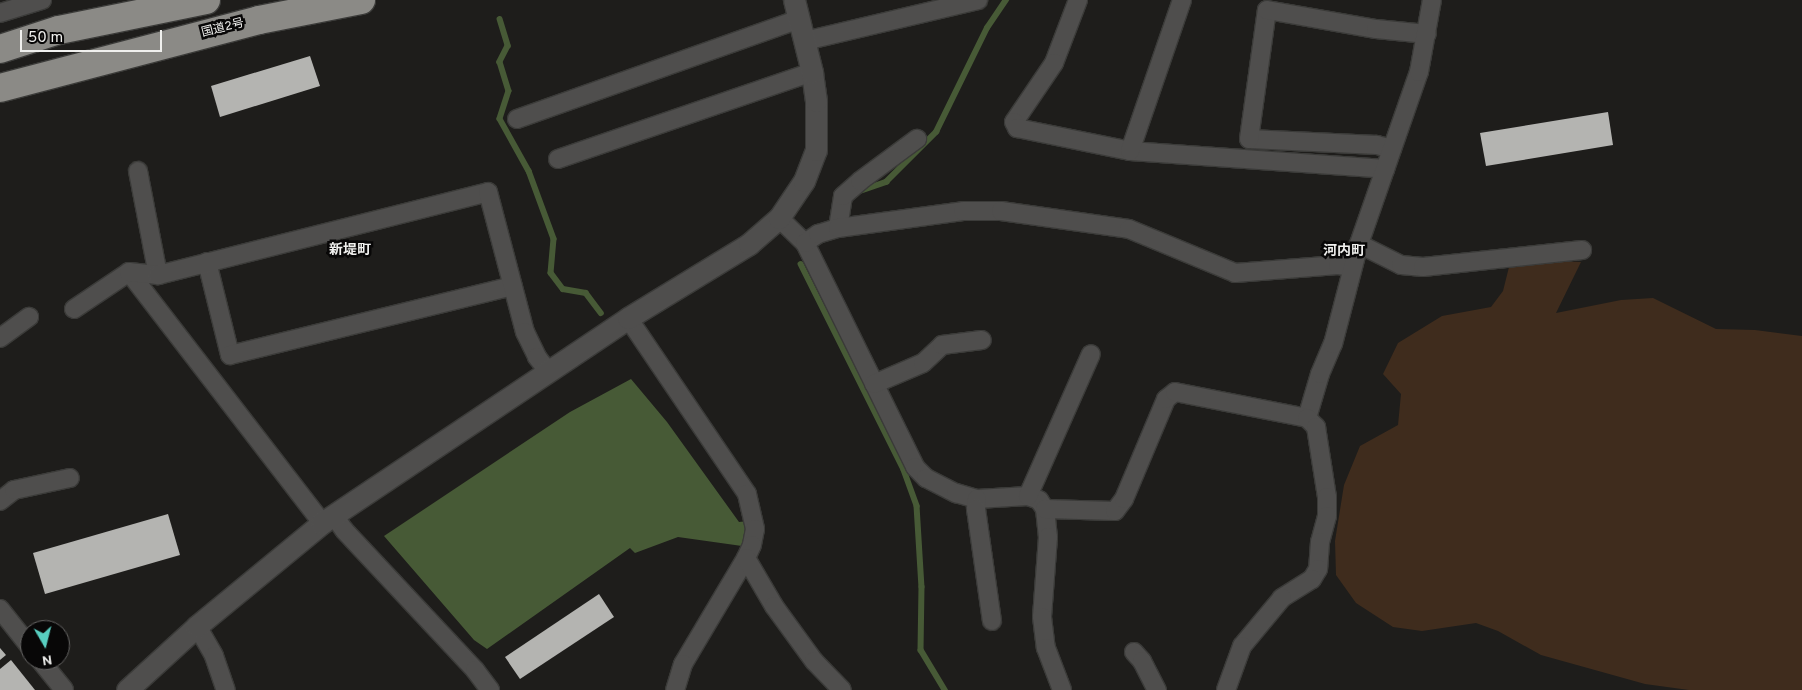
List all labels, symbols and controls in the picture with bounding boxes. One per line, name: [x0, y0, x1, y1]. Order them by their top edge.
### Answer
street label: 国道2号: [200, 17, 246, 41]
scale bar: [22, 20, 165, 52]
text: 50 m: [28, 29, 63, 48]
district label: 新堤町: [329, 243, 371, 259]
district label: 河内町: [1323, 244, 1365, 260]
north arrow: [20, 620, 70, 670]
text: N: [41, 650, 53, 668]

